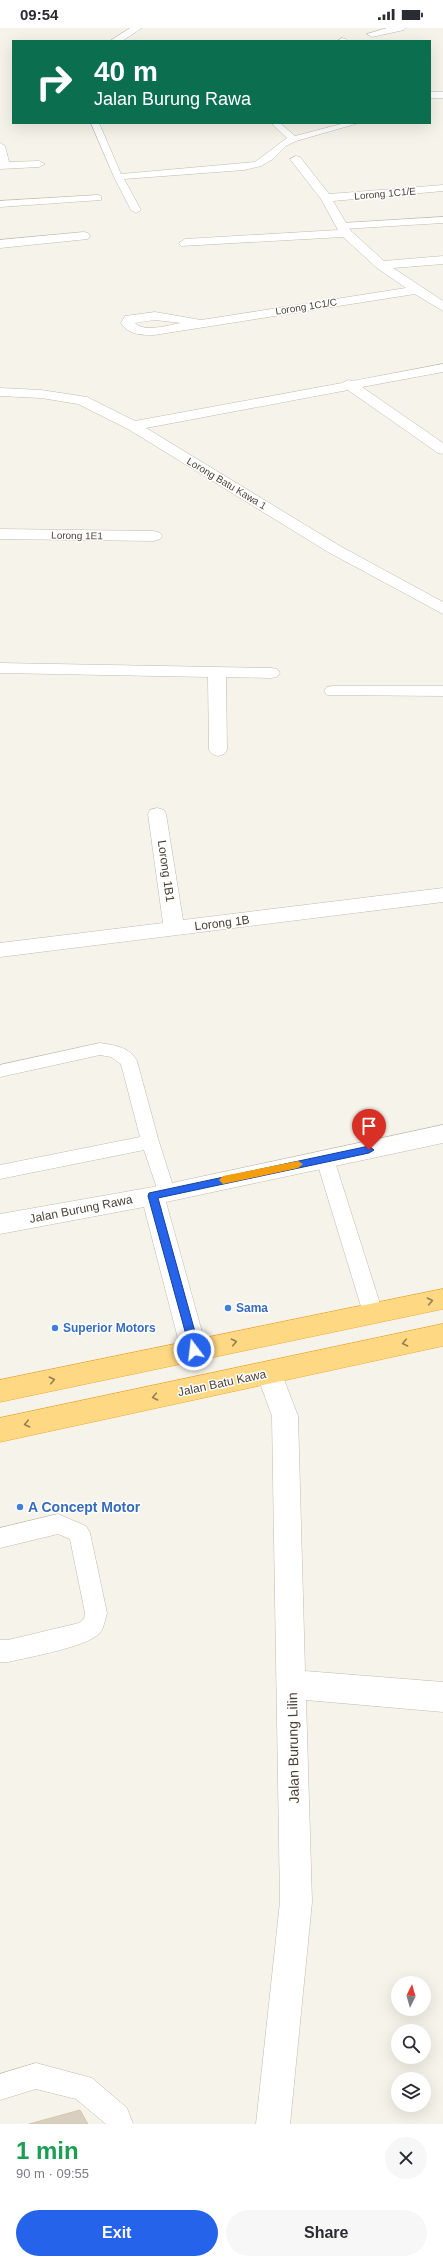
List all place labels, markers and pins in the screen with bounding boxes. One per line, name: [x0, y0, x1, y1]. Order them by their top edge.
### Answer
pin: [352, 1109, 386, 1150]
place label: Sama: [236, 1301, 268, 1315]
marker: Sama: [223, 1303, 233, 1313]
place label: Superior Motors: [63, 1321, 156, 1335]
marker: Superior Motors: [50, 1323, 60, 1333]
place label: A Concept Motor: [28, 1499, 141, 1515]
marker: A Concept Motor: [15, 1502, 25, 1512]

